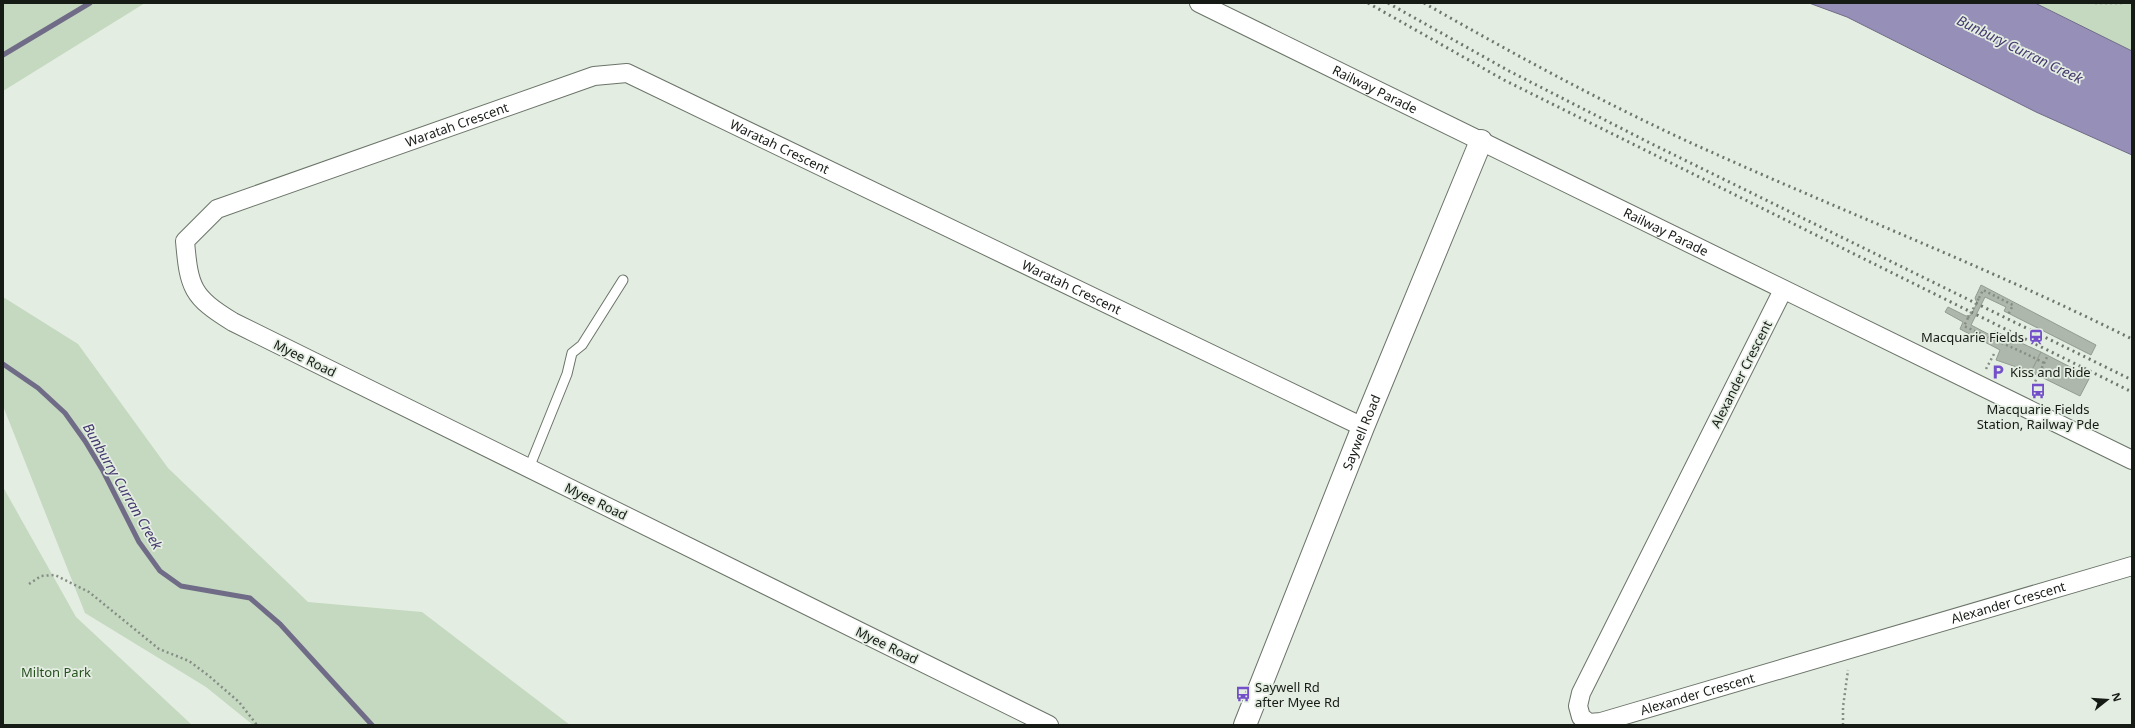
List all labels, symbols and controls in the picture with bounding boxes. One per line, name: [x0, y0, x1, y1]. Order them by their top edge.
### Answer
water label: Bunbury Curran Creek: [1954, 10, 2087, 88]
street label: Railway Parade: [1329, 61, 1421, 118]
street label: Waratah Crescent: [403, 98, 511, 151]
street label: Waratah Crescent: [727, 115, 833, 178]
street label: Railway Parade: [1620, 203, 1712, 260]
street label: Waratah Crescent: [1019, 255, 1125, 319]
street label: Alexander Crescent: [1706, 317, 1776, 431]
place label: Macquarie Fields: [1921, 328, 2024, 346]
station icon: Macquarie Fields: [2027, 328, 2045, 346]
street label: Myee Road: [271, 335, 339, 381]
parking icon: Kiss and Ride: [1989, 363, 2007, 381]
place label: Kiss and Ride: [2010, 363, 2091, 381]
bus stop icon: Macquarie Fields Station, Railway Pde: [2029, 382, 2047, 400]
street label: Saywell Road: [1338, 392, 1384, 473]
place label: Macquarie Fields Station, Railway Pde: [1977, 400, 2099, 433]
water label: Bunburry Curran Creek: [79, 419, 168, 554]
street label: Myee Road: [562, 478, 630, 524]
street label: Alexander Crescent: [1949, 577, 2068, 628]
street label: Myee Road: [853, 622, 921, 668]
park label: Milton Park: [21, 663, 91, 681]
street label: Alexander Crescent: [1638, 668, 1757, 719]
place label: Saywell Rd after Myee Rd: [1255, 678, 1340, 711]
north arrow: [2087, 680, 2127, 720]
bus stop icon: Saywell Rd after Myee Rd: [1234, 685, 1252, 703]
text: N: [2109, 690, 2126, 703]

